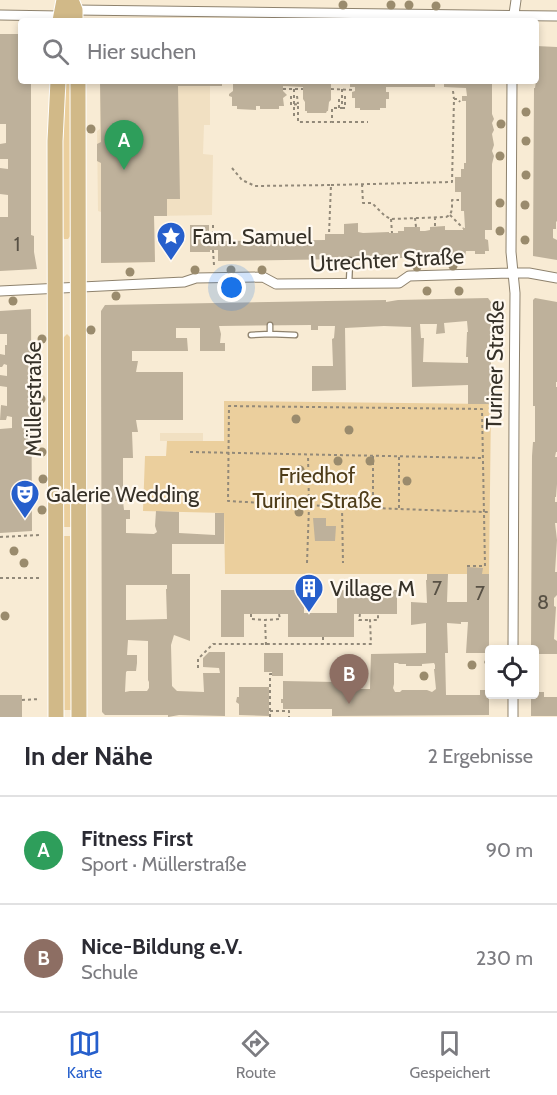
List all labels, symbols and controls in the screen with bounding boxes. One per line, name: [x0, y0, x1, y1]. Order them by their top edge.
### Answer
search box: [18, 18, 539, 84]
icon: search: [39, 35, 72, 68]
text: Hier suchen: [87, 38, 196, 65]
pin: A: [104, 120, 144, 170]
place icon: Fam. Samuel: [155, 220, 187, 262]
place label: Fam. Samuel: [192, 223, 313, 250]
house number: 1: [14, 232, 20, 256]
street label: Utrechter Straße: [309, 242, 465, 278]
your location: [217, 273, 246, 302]
street label: Turiner Straße: [480, 300, 510, 430]
street label: Müllerstraße: [20, 341, 47, 457]
park label: Friedhof Turiner Straße: [252, 462, 382, 514]
theatre icon: Galerie Wedding: [9, 478, 41, 520]
place label: Galerie Wedding: [46, 481, 200, 508]
building icon: Village M: [293, 572, 325, 614]
place label: Village M: [330, 575, 415, 602]
house number: 7: [432, 576, 442, 600]
house number: 7: [475, 581, 485, 605]
house number: 8: [537, 590, 549, 614]
map controls: [485, 645, 539, 699]
button: locate: [485, 645, 539, 699]
pin: B: [330, 654, 368, 704]
text: In der Nähe: [24, 740, 153, 772]
text: 2 Ergebnisse: [427, 744, 533, 768]
text: Fitness First: [81, 825, 193, 852]
text: A: [37, 838, 50, 862]
text: 90 m: [486, 838, 533, 862]
text: Sport · Müllerstraße: [81, 852, 246, 876]
text: Nice-Bildung e.V.: [81, 933, 243, 960]
text: B: [37, 946, 50, 970]
text: 230 m: [476, 946, 533, 970]
text: Schule: [81, 960, 138, 984]
tab: Karte: [67, 1027, 102, 1082]
tab: Route: [236, 1027, 276, 1082]
tab: Gespeichert: [410, 1027, 490, 1082]

